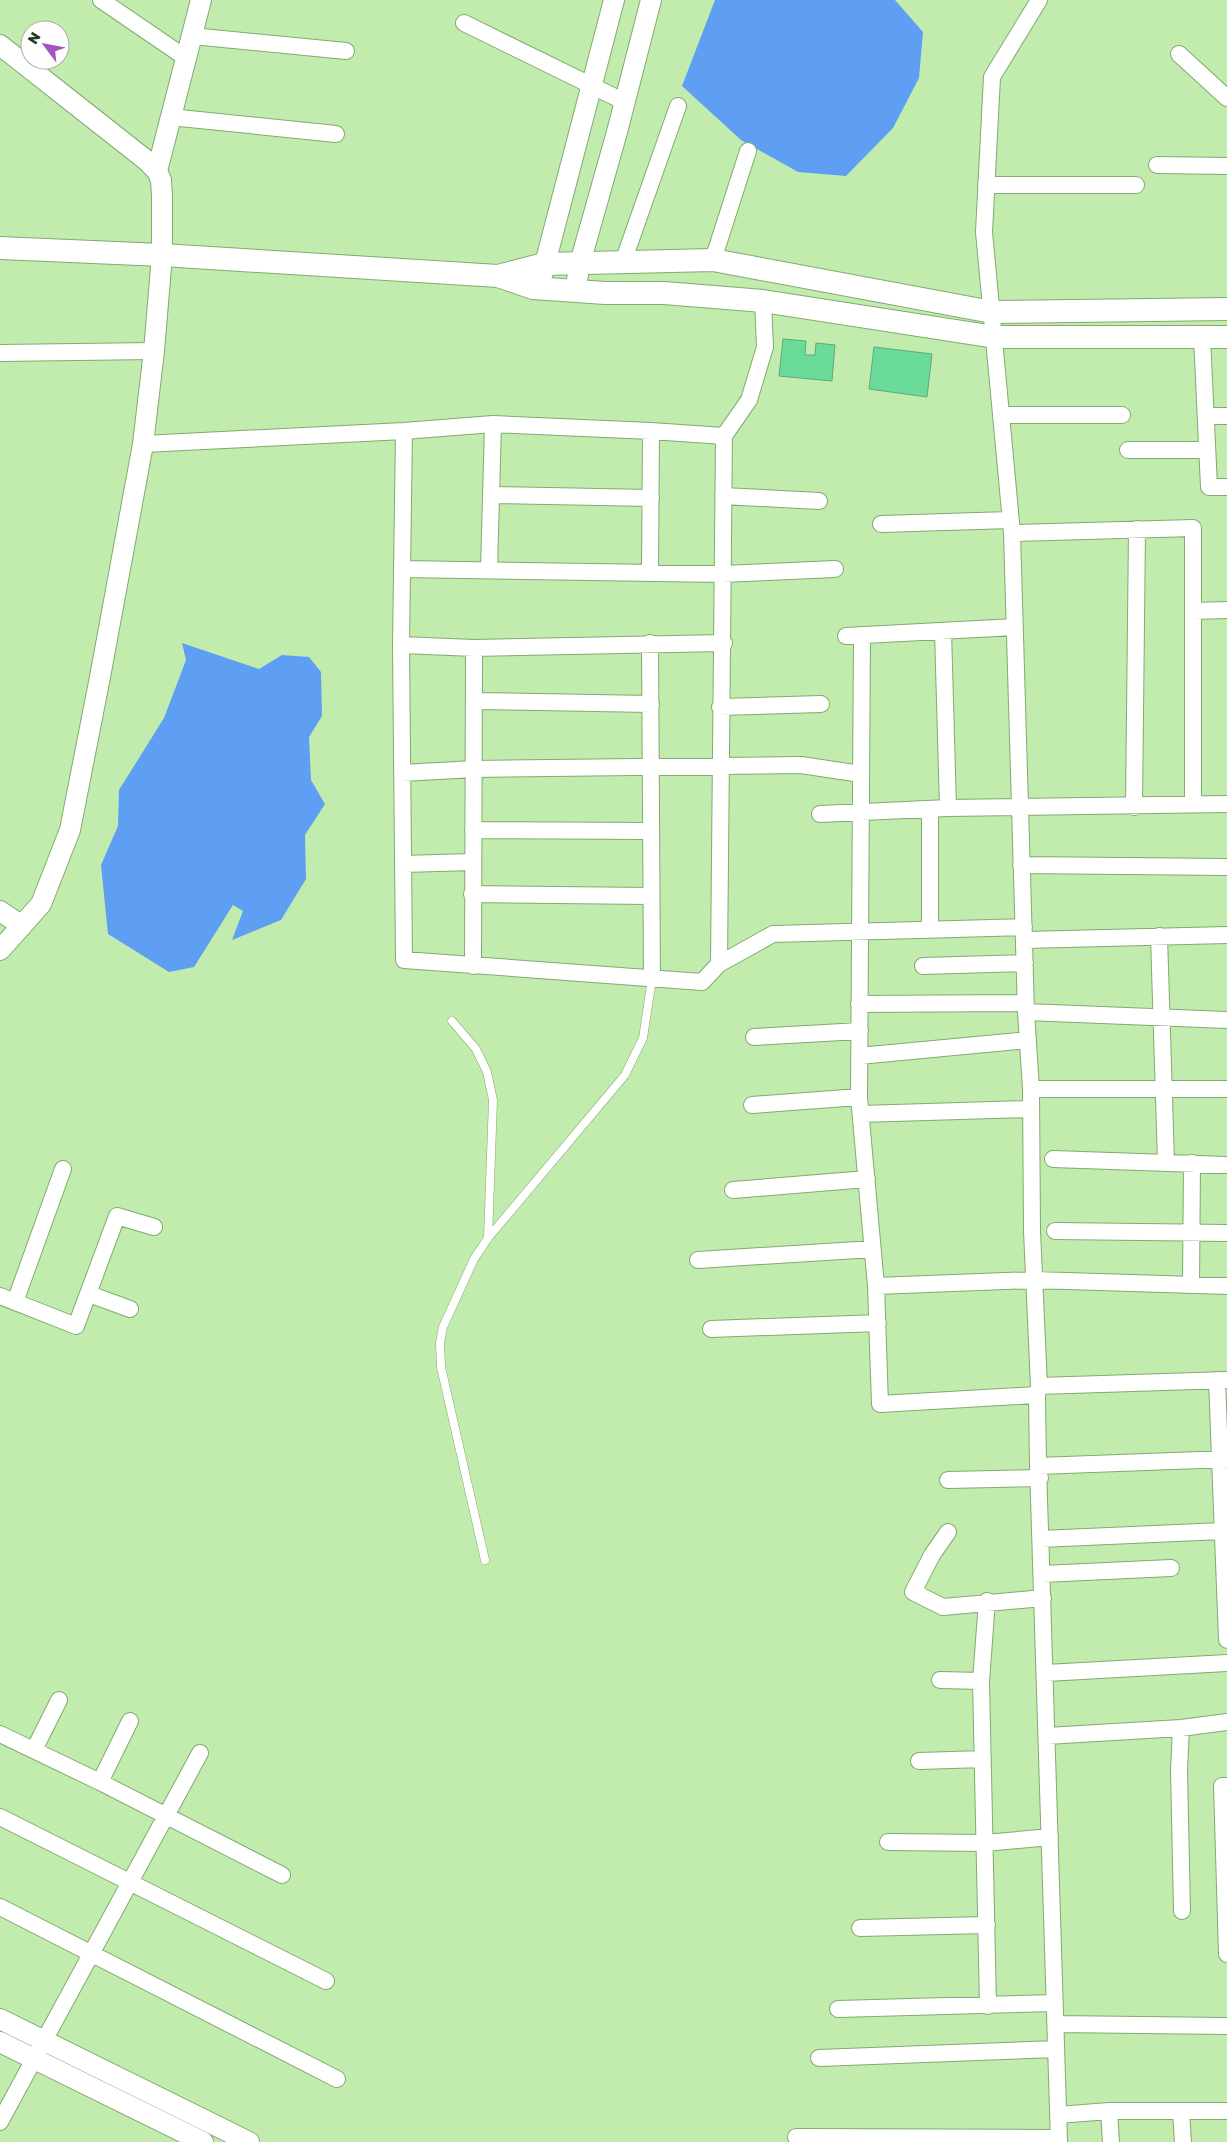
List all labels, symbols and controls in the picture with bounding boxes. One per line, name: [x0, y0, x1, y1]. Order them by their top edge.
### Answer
north arrow: [20, 20, 70, 70]
text: N: [24, 29, 44, 47]

